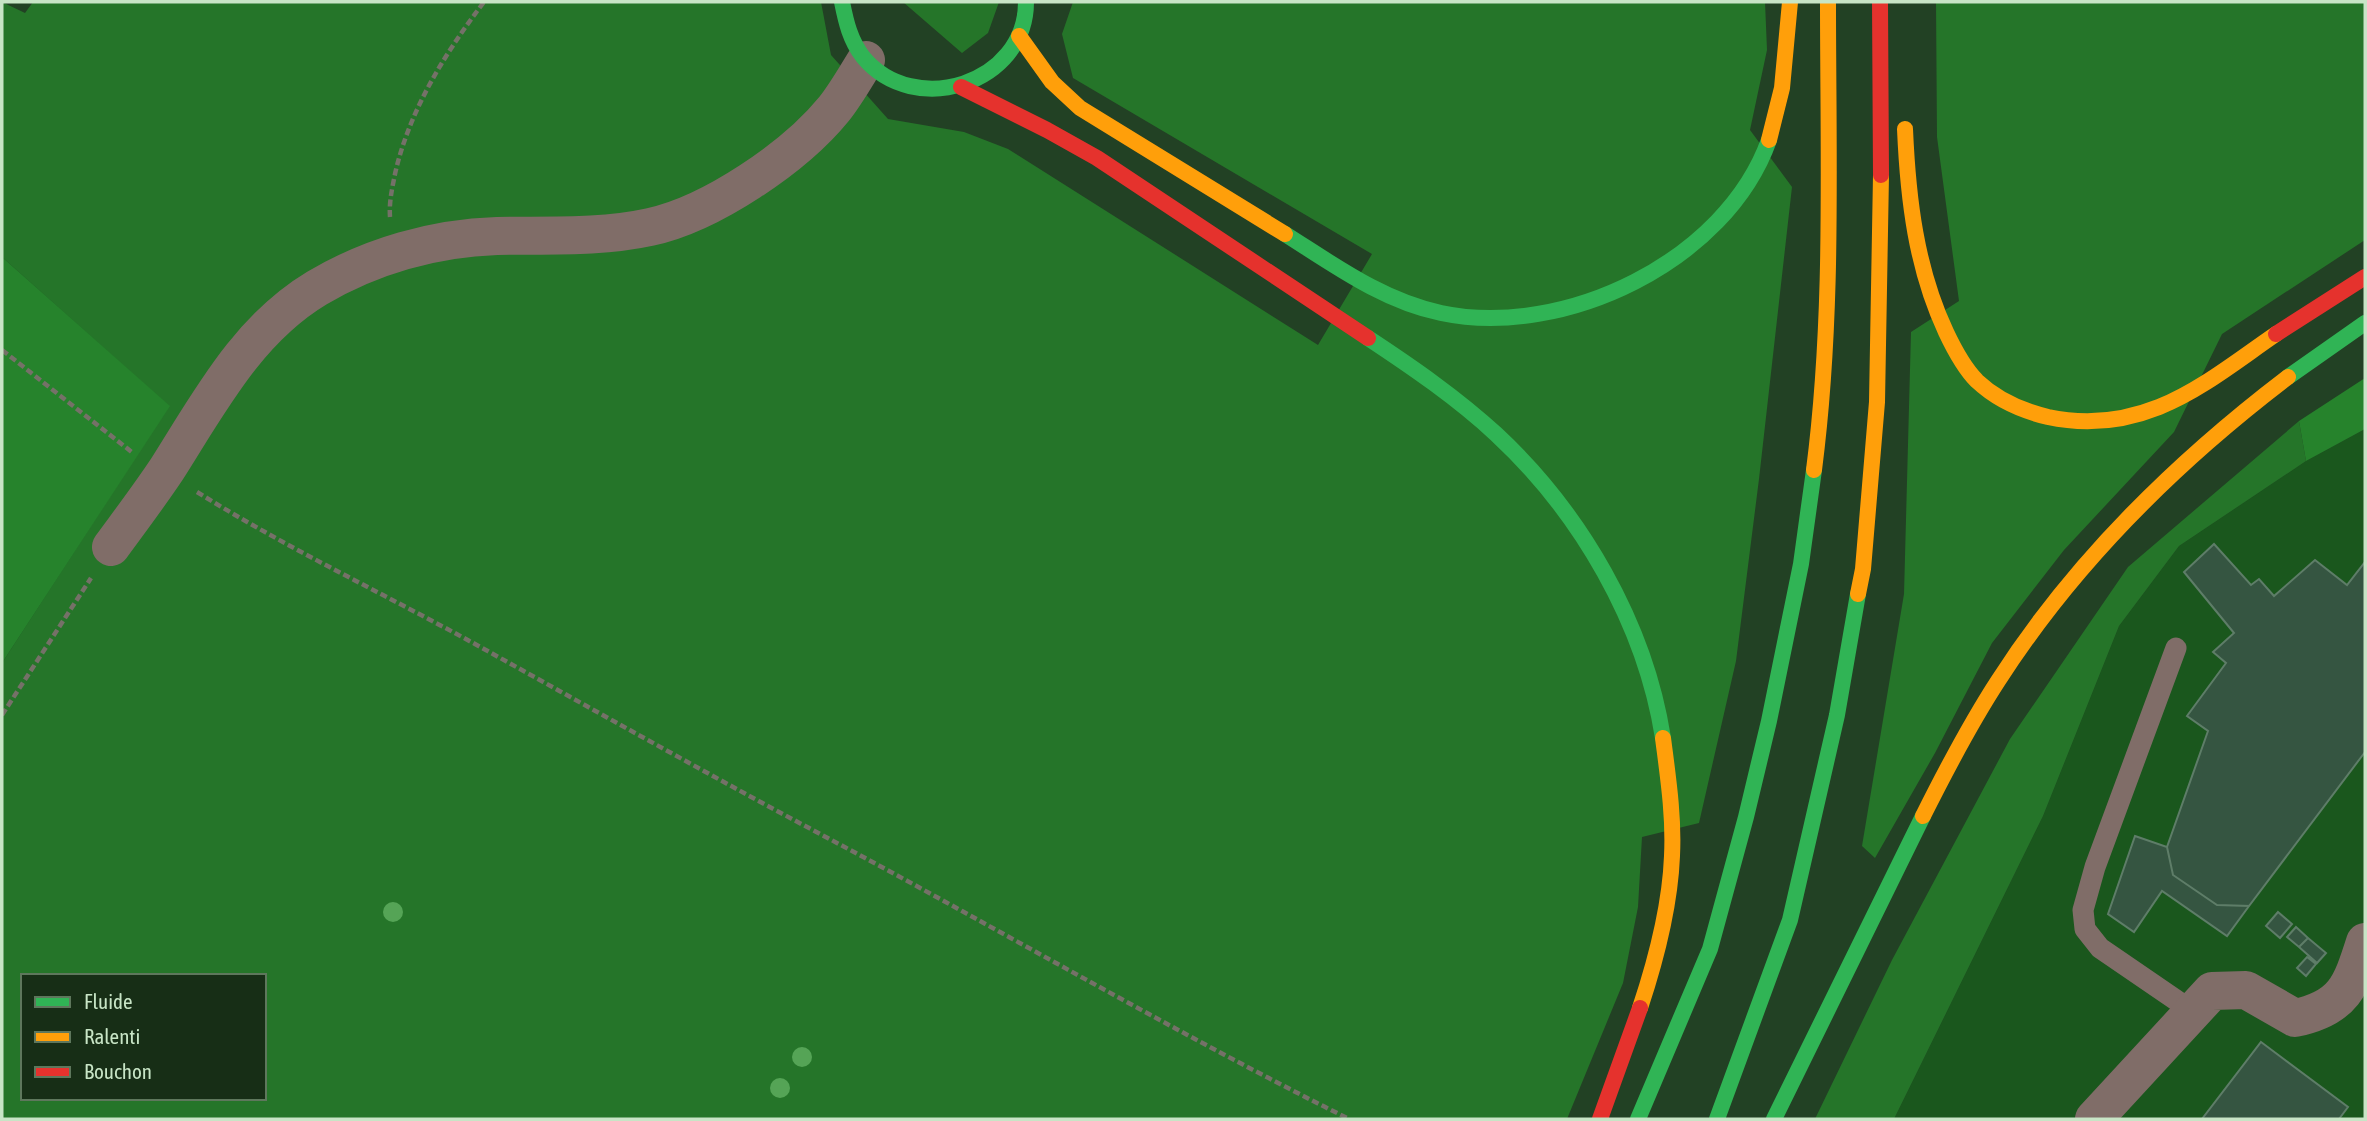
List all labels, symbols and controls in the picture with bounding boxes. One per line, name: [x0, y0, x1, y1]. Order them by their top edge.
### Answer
legend: [21, 974, 266, 1100]
text: Fluide: [84, 989, 133, 1013]
text: Ralenti: [84, 1024, 140, 1048]
text: Bouchon: [84, 1059, 152, 1083]

